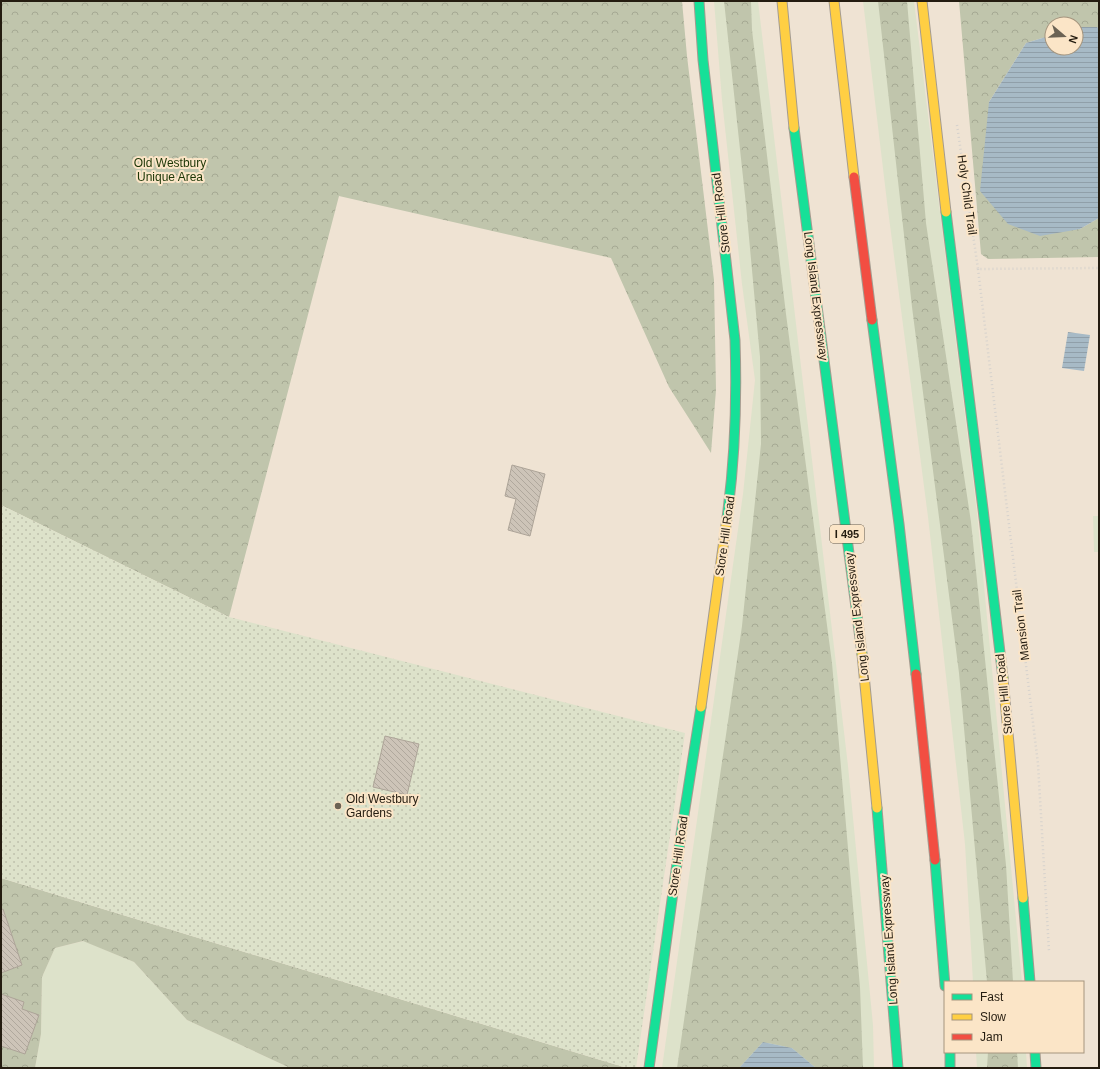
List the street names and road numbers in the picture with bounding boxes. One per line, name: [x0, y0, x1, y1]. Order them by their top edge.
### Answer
street label: Holy Child Trail: [954, 154, 980, 236]
street label: Store Hill Road: [709, 172, 733, 254]
street label: Long Island Expressway: [801, 231, 831, 361]
street label: Store Hill Road: [712, 495, 738, 577]
road number: I 495: [830, 525, 864, 543]
street label: Long Island Expressway: [842, 552, 872, 682]
street label: Mansion Trail: [1010, 589, 1032, 661]
street label: Store Hill Road: [993, 653, 1015, 735]
street label: Store Hill Road: [665, 815, 691, 897]
street label: Long Island Expressway: [877, 875, 901, 1005]

